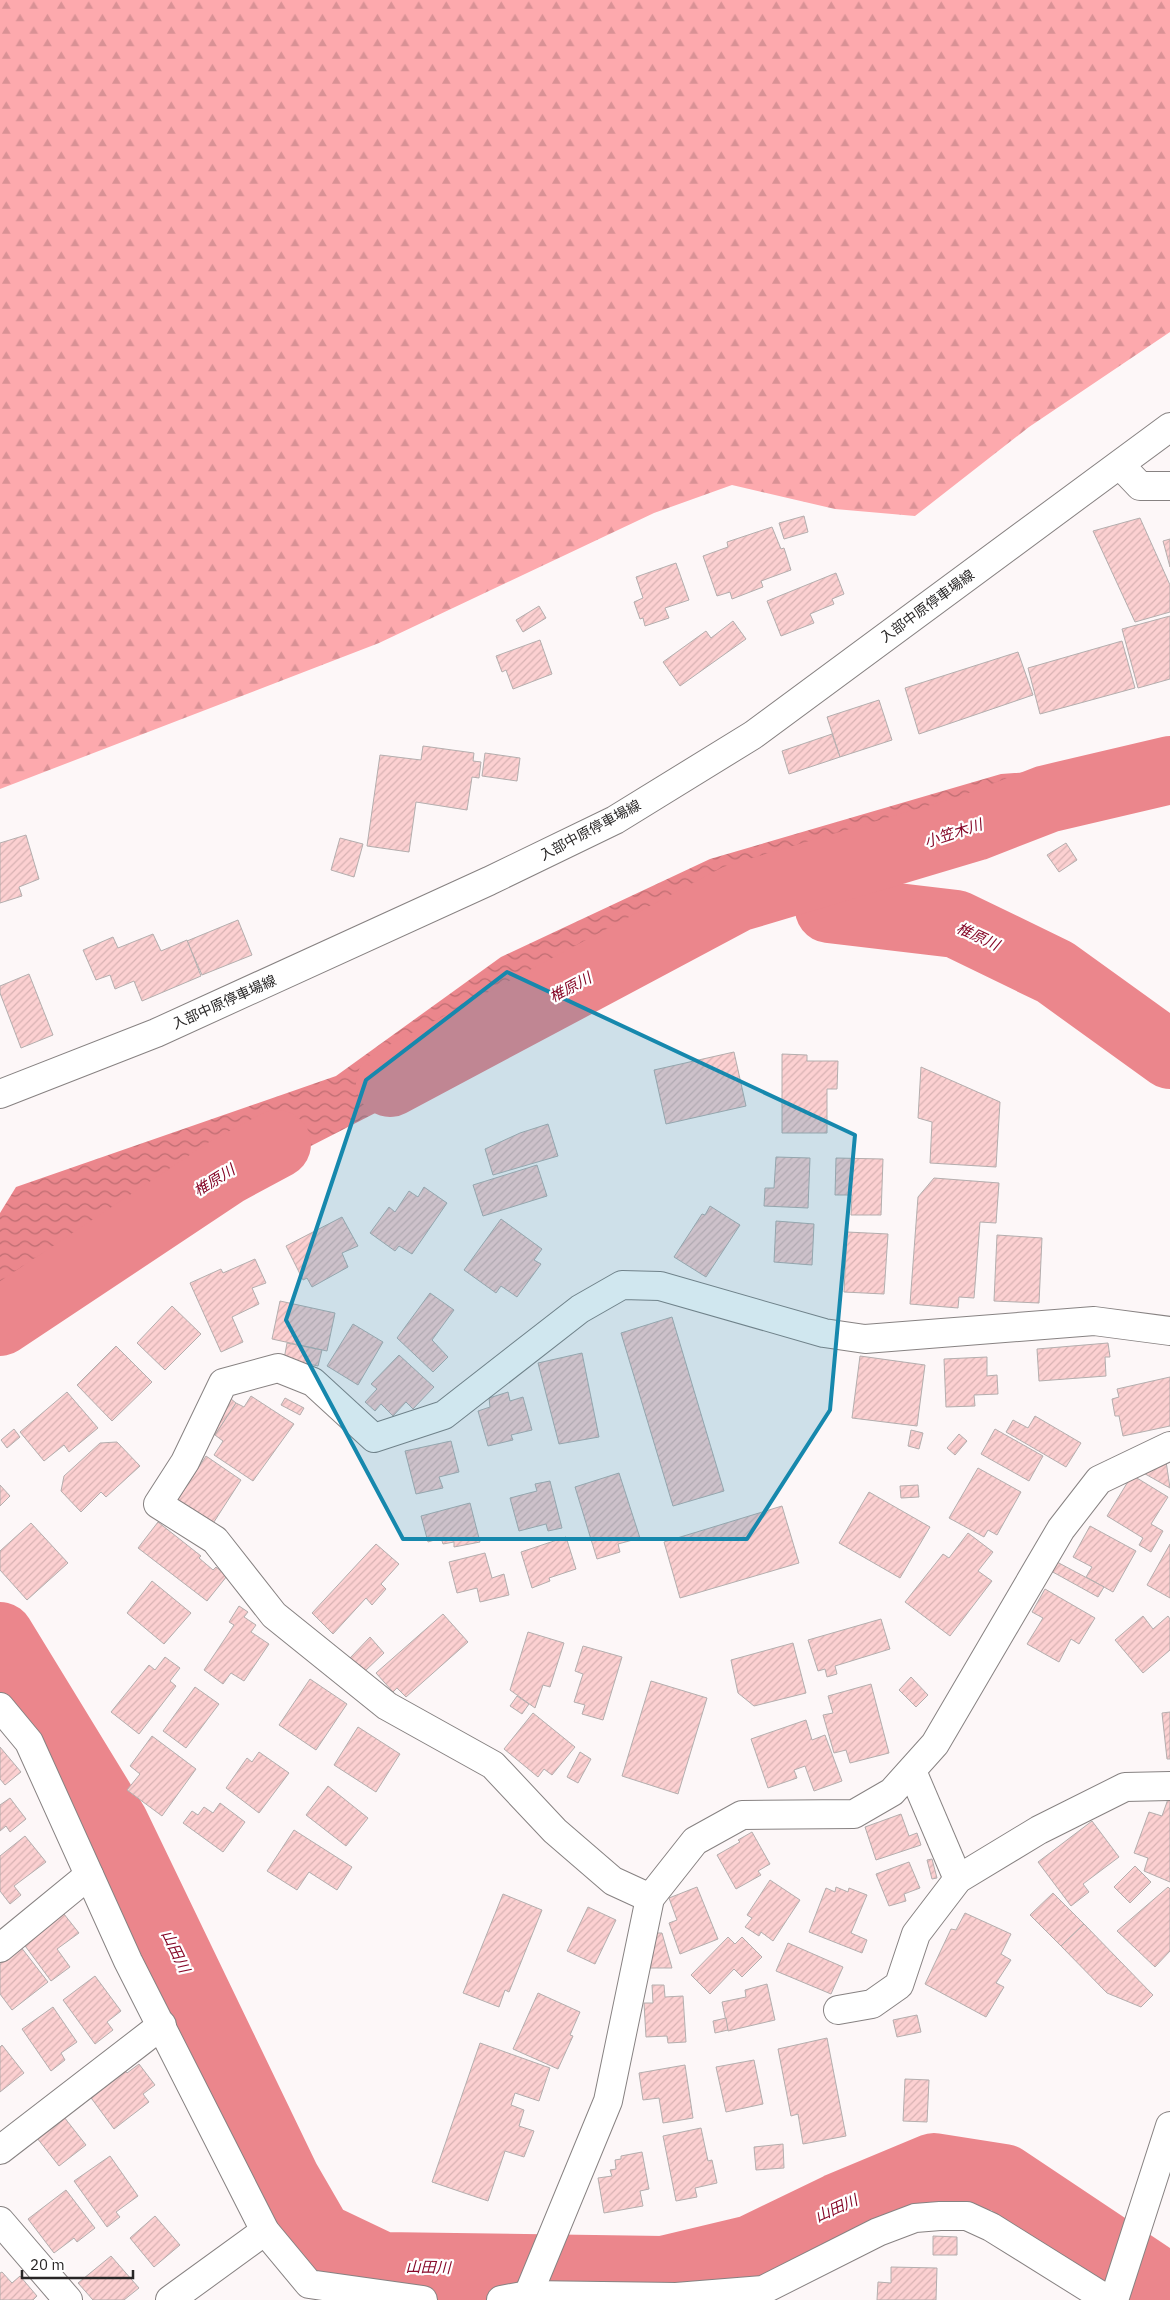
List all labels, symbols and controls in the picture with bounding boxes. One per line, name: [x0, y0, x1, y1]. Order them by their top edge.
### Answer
street label: 入部中原停車場線: [876, 566, 978, 646]
street label: 入部中原停車場線: [536, 796, 644, 864]
water label: 小笠木川: [922, 814, 986, 851]
water label: 椎原川: [954, 918, 1004, 955]
water label: 椎原川: [546, 967, 596, 1006]
street label: 入部中原停車場線: [169, 971, 279, 1033]
water label: 椎原川: [190, 1159, 240, 1200]
water label: 山田川: [158, 1927, 195, 1977]
water label: 山田川: [812, 2189, 862, 2226]
scale bar: [22, 2248, 134, 2280]
text: 20 m: [30, 2255, 65, 2274]
water label: 山田川: [405, 2257, 453, 2277]

